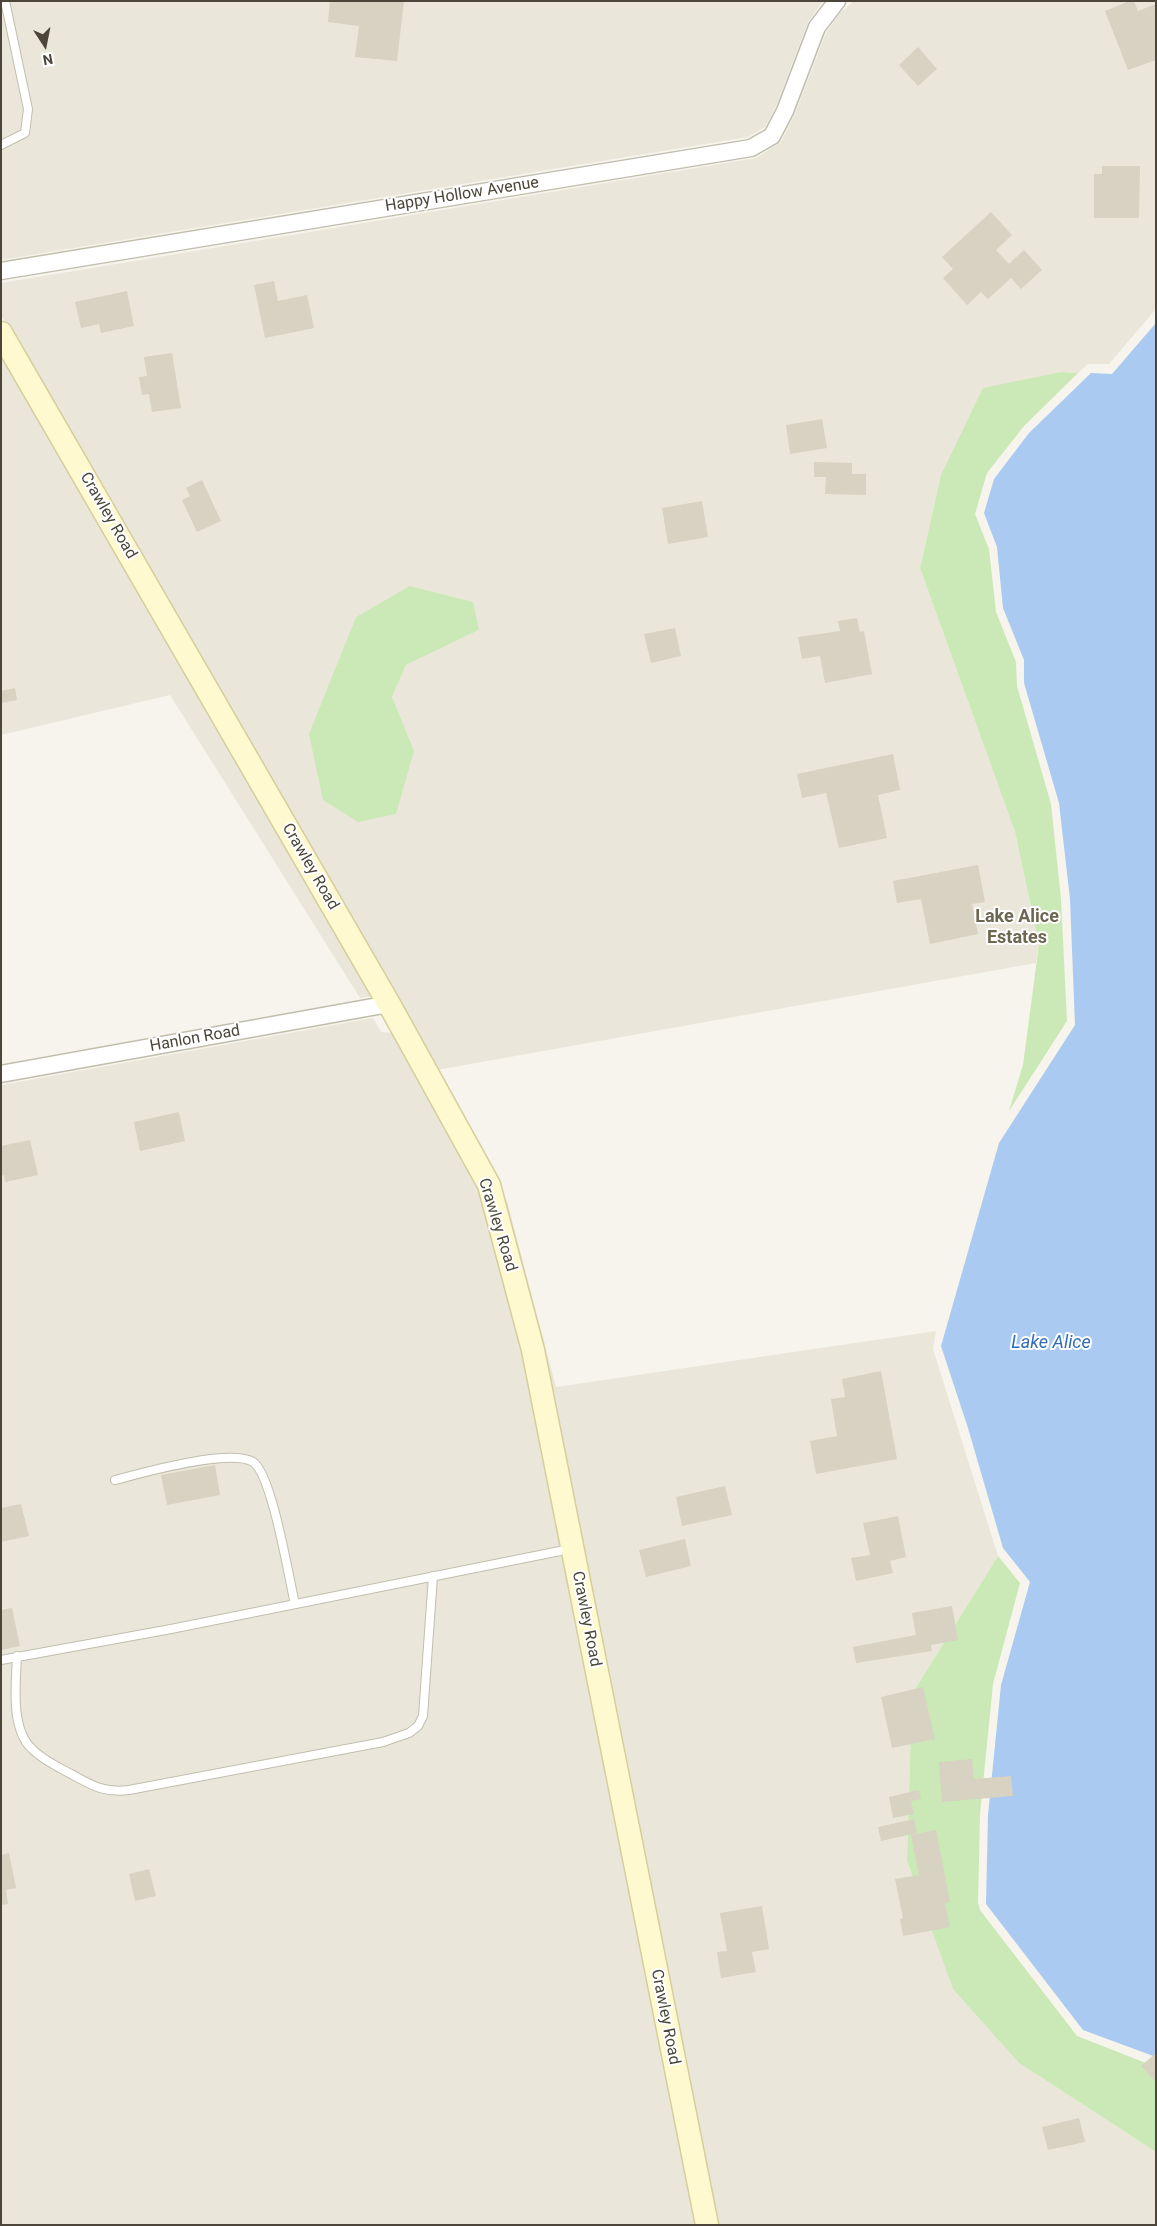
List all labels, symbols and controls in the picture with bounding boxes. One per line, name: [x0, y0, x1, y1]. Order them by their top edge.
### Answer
north arrow: [20, 20, 70, 70]
text: N: [41, 51, 54, 69]
street label: Happy Hollow Avenue: [384, 173, 540, 217]
street label: Crawley Road: [75, 469, 141, 563]
street label: Crawley Road: [277, 820, 343, 914]
district label: Lake Alice Estates: [975, 906, 1059, 949]
street label: Hanlon Road: [148, 1022, 242, 1056]
street label: Crawley Road: [474, 1176, 520, 1274]
water label: Lake Alice: [1011, 1332, 1091, 1354]
street label: Crawley Road: [567, 1570, 605, 1668]
street label: Crawley Road: [646, 1968, 684, 2066]

